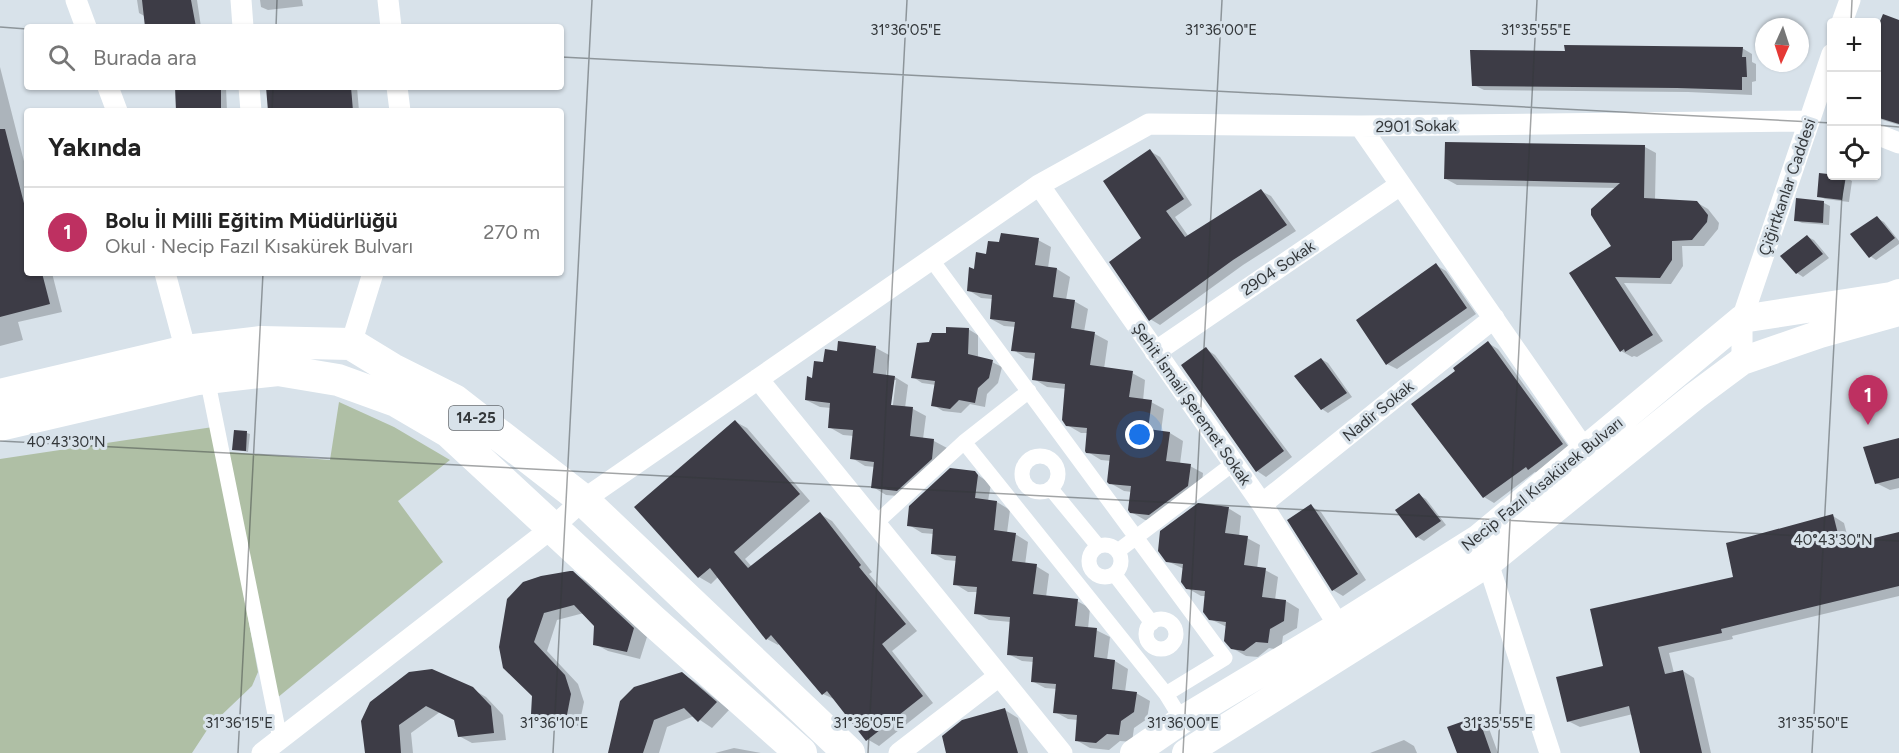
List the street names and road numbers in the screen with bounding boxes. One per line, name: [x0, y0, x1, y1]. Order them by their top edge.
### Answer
street label: 2901 Sokak: [1375, 116, 1457, 136]
street label: Çiğirtkanlar Caddesi: [1755, 116, 1819, 258]
street label: 2904 Sokak: [1238, 236, 1319, 300]
street label: Şehit İsmail Şeremet Sokak: [1129, 319, 1255, 489]
street label: Nadir Sokak: [1339, 377, 1417, 445]
road number: 14-25: [449, 406, 503, 430]
street label: Necip Fazıl Kısakürek Bulvarı: [1458, 413, 1626, 555]

